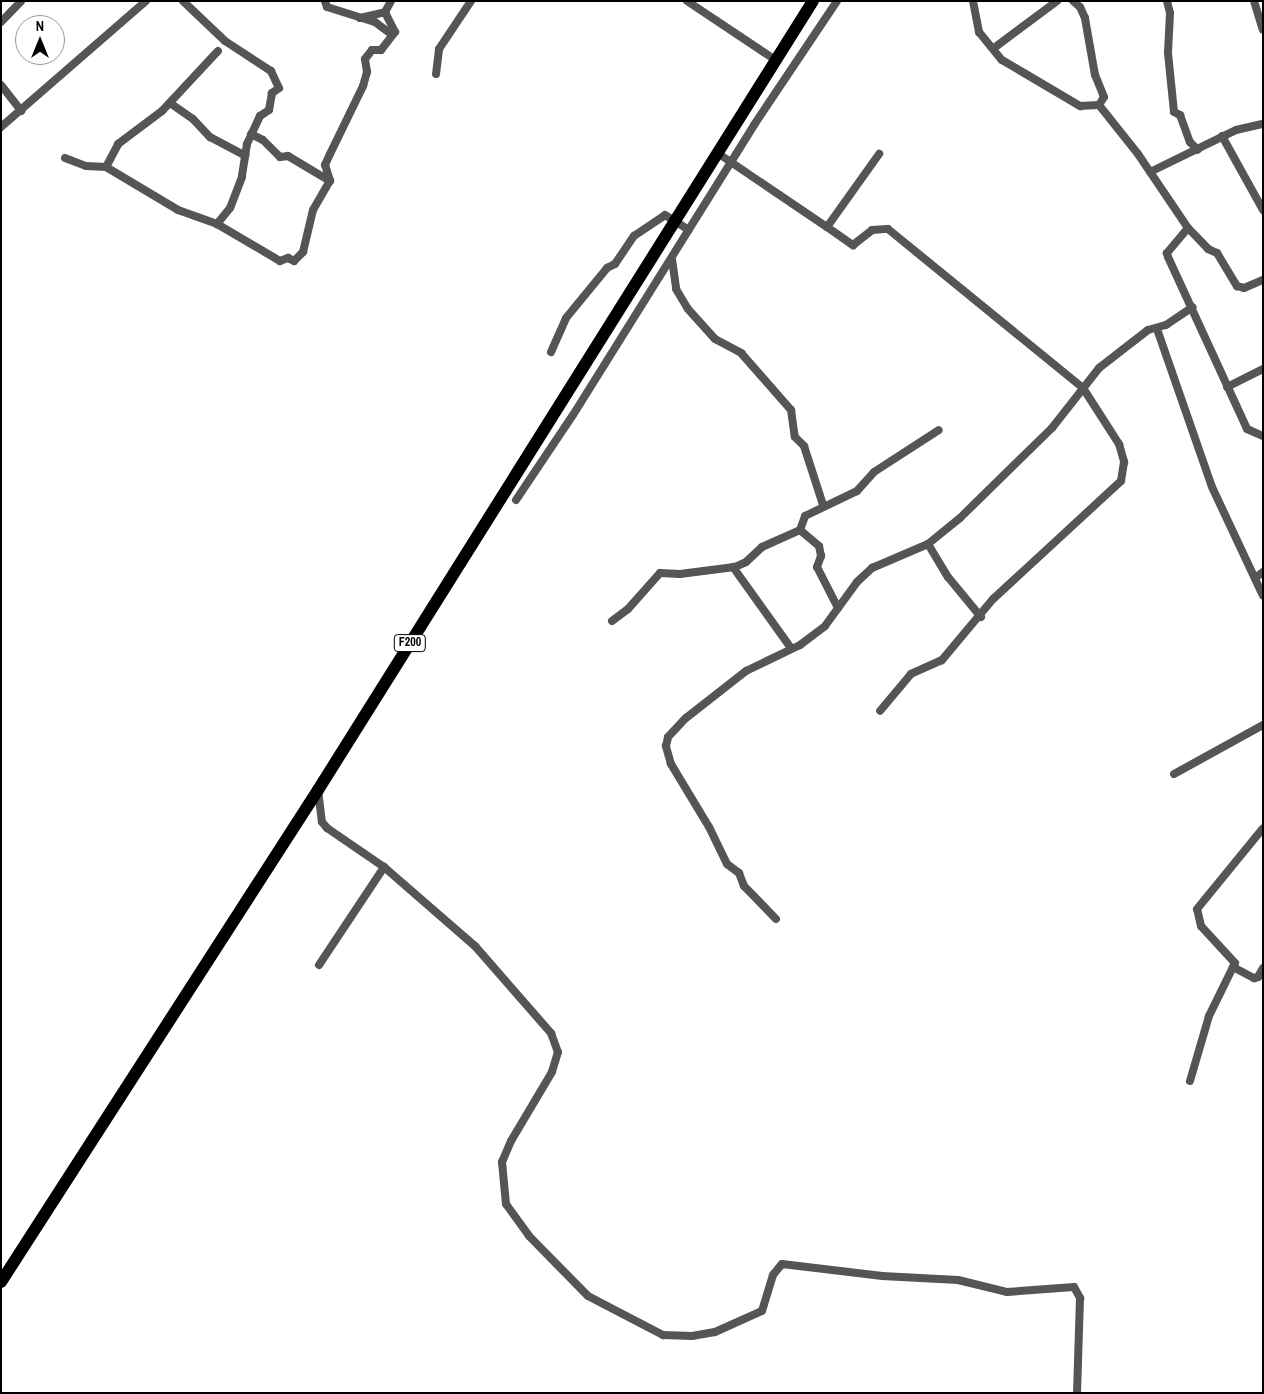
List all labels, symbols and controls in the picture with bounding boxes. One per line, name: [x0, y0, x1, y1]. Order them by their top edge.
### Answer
north arrow: [15, 15, 65, 65]
text: N: [36, 17, 44, 35]
road number: F200: [394, 634, 426, 652]

